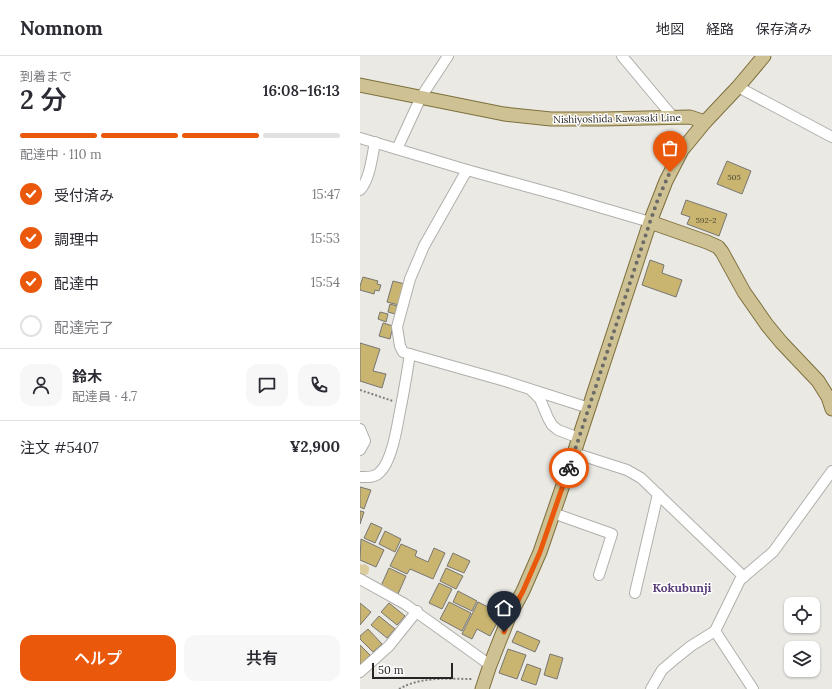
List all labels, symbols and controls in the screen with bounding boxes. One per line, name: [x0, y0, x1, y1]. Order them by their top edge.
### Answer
text: Nomnom: [20, 16, 103, 40]
text: 地図: [656, 20, 684, 38]
text: 経路: [706, 20, 734, 38]
text: 保存済み: [756, 20, 812, 38]
text: 到着まで: [20, 68, 72, 85]
text: 16:08–16:13: [263, 81, 340, 100]
text: 2 分: [20, 83, 67, 116]
street label: Nishiyoshida Kawasaki Line: [553, 111, 682, 126]
pin: [653, 131, 687, 172]
icon: bag: [659, 137, 681, 159]
text: 配達中 · 110 m: [20, 146, 102, 163]
house number: 505: [727, 172, 741, 182]
icon: check: [20, 183, 42, 205]
text: 受付済み: [54, 186, 114, 205]
text: 15:47: [312, 186, 340, 203]
house number: 592-2: [695, 215, 717, 225]
icon: check: [20, 227, 42, 249]
text: 調理中: [54, 230, 99, 249]
text: 15:53: [311, 230, 340, 247]
icon: check: [20, 271, 42, 293]
text: 配達中: [54, 274, 99, 293]
text: 15:54: [311, 274, 340, 291]
text: 配達完了: [54, 318, 114, 337]
button: person: [20, 364, 62, 406]
button: chat: [246, 364, 288, 406]
button: phone: [298, 364, 340, 406]
text: 鈴木: [72, 367, 102, 386]
text: 配達員 · 4.7: [72, 388, 137, 405]
text: ¥2,900: [290, 437, 340, 456]
text: 注文 #5407: [20, 438, 99, 457]
courier: [549, 448, 589, 488]
icon: bike: [558, 457, 580, 479]
district label: Kokubunji: [653, 580, 712, 595]
pin: [487, 591, 521, 632]
icon: home: [493, 597, 515, 619]
map controls: [784, 597, 820, 677]
button: locate: [784, 597, 820, 633]
button: ヘルプ: [20, 635, 176, 681]
button: 共有: [184, 635, 340, 681]
button: layers: [784, 641, 820, 677]
scale bar: [372, 661, 453, 680]
text: 50 m: [378, 663, 404, 677]

